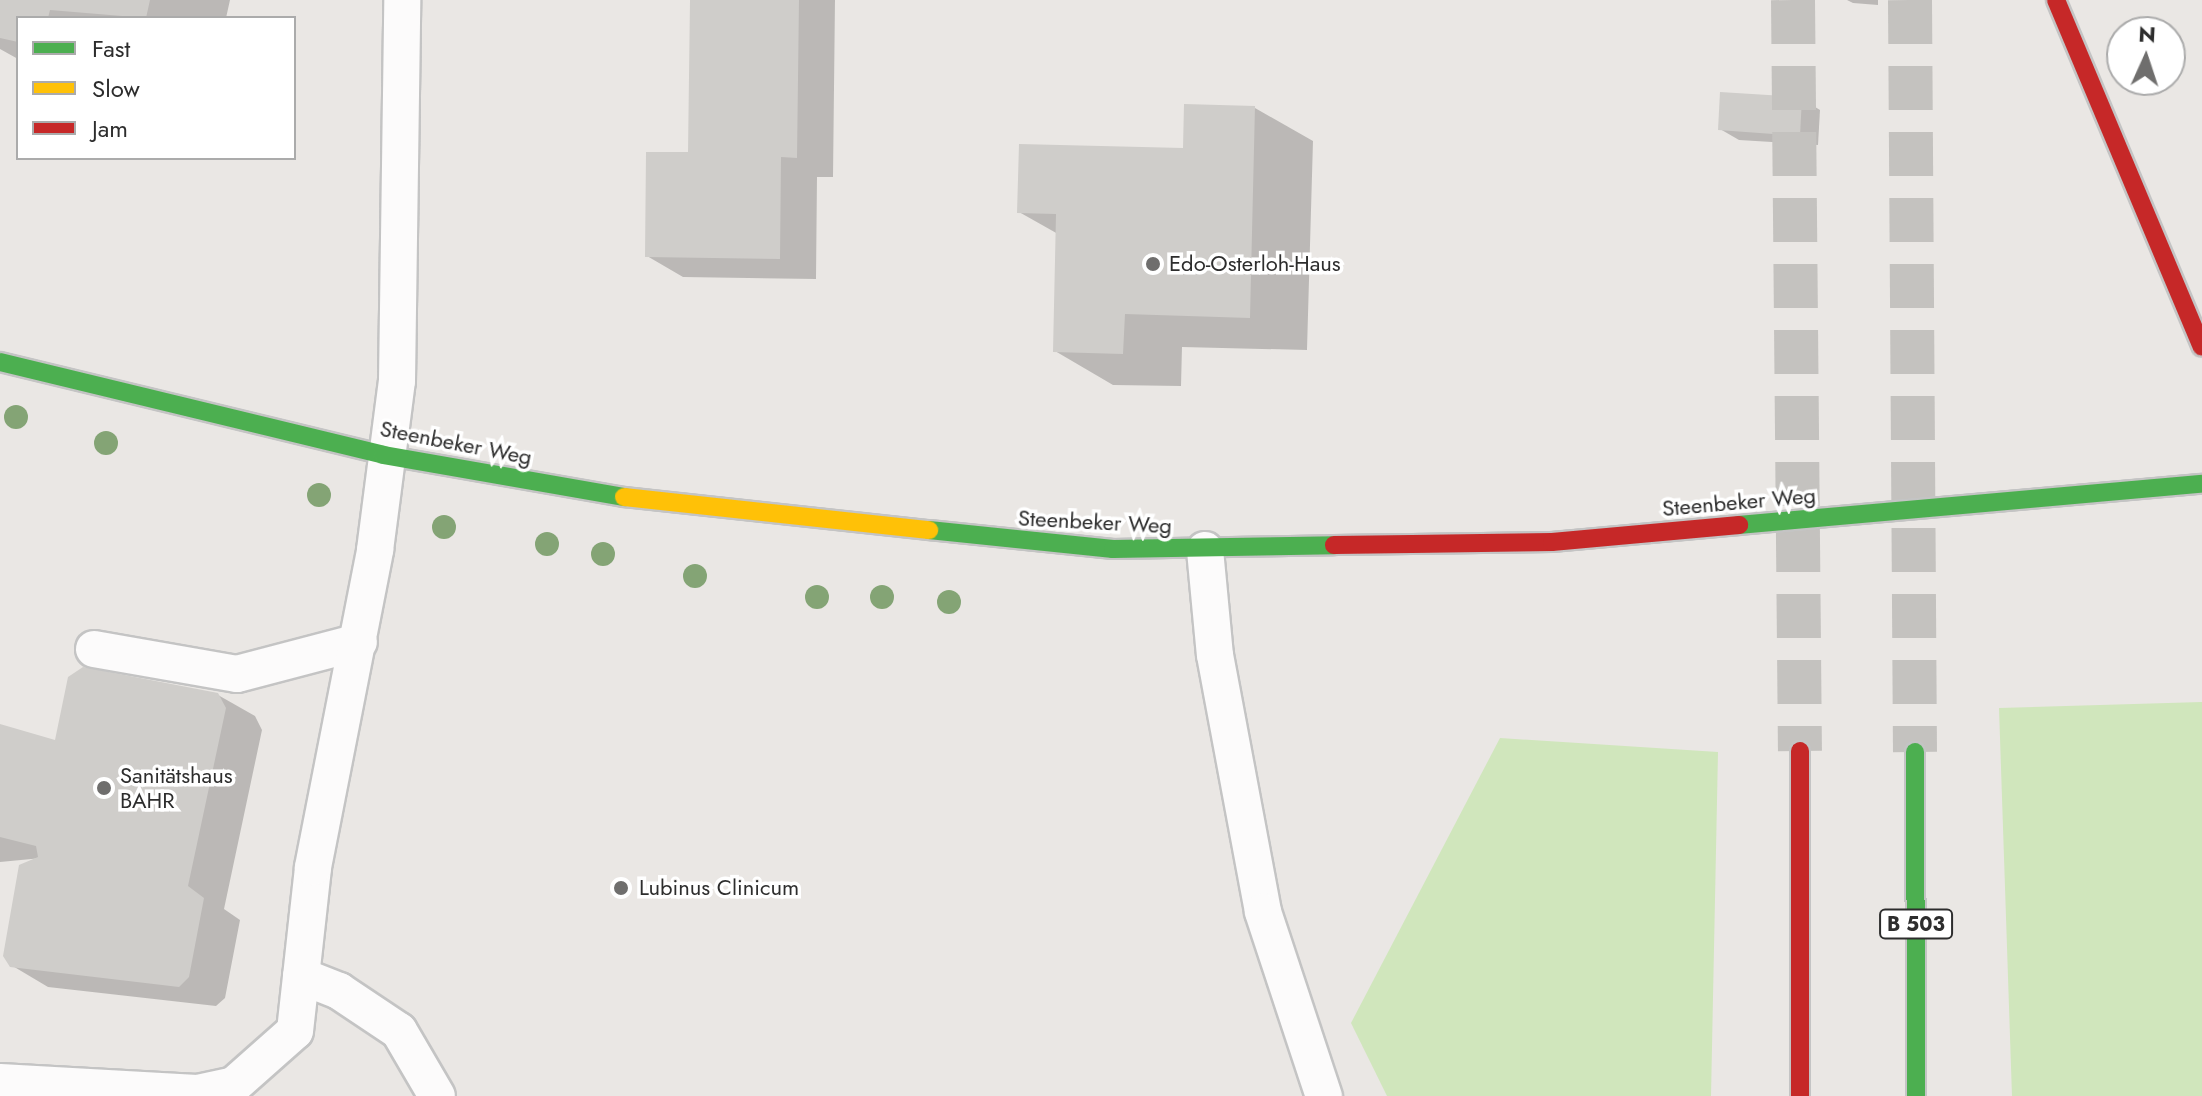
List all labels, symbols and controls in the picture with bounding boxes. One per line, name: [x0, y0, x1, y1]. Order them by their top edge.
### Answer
legend: [16, 16, 296, 160]
north arrow: [2106, 16, 2186, 96]
text: N: [2138, 18, 2157, 50]
text: Fast: [92, 31, 130, 66]
text: Slow: [92, 71, 140, 106]
text: Jam: [92, 111, 128, 146]
place label: Edo-Osterloh-Haus: [1169, 251, 1341, 277]
marker: Edo-Osterloh-Haus: [1144, 255, 1162, 273]
street label: Steenbeker Weg: [378, 415, 534, 471]
street label: Steenbeker Weg: [1661, 482, 1817, 522]
street label: Steenbeker Weg: [1017, 505, 1173, 539]
place label: Sanitätshaus BAHR: [120, 762, 233, 814]
marker: Sanitätshaus BAHR: [95, 779, 113, 797]
place label: Lubinus Clinicum: [639, 875, 799, 901]
marker: Lubinus Clinicum: [610, 877, 632, 899]
road number: B 503: [1878, 908, 1954, 940]

